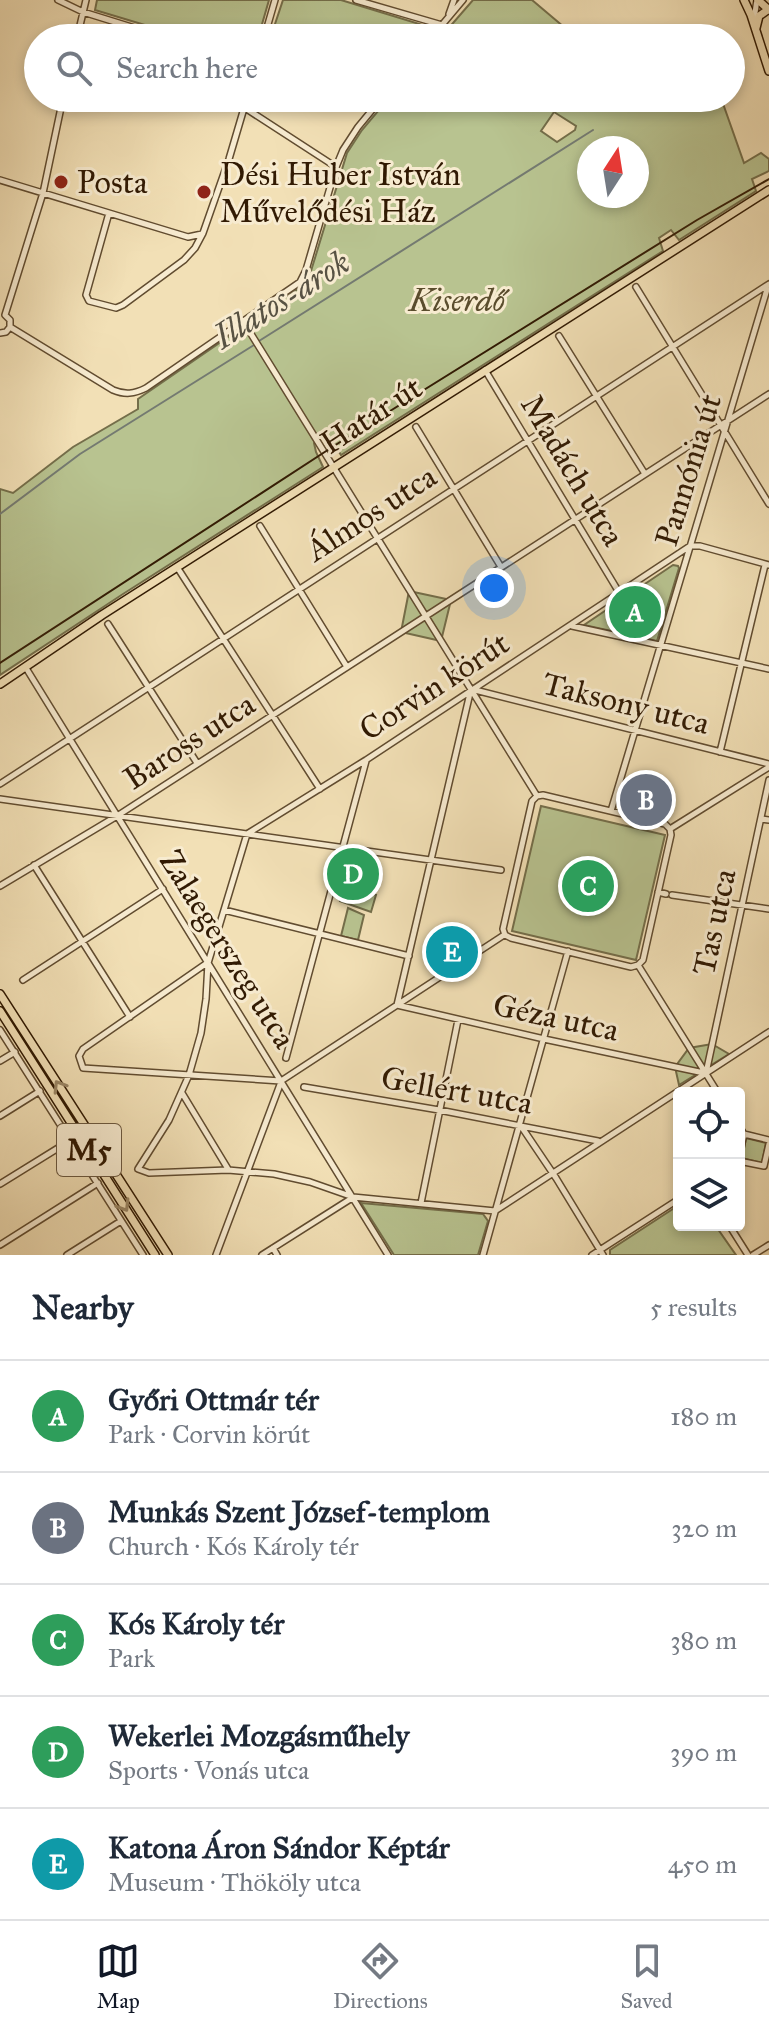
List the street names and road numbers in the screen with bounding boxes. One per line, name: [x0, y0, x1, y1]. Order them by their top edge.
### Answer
street label: Határ út: [313, 368, 429, 463]
street label: Madách utca: [512, 388, 633, 553]
street label: Pannónia út: [647, 389, 730, 551]
street label: Álmos utca: [297, 457, 444, 571]
street label: Corvin körút: [352, 624, 516, 749]
street label: Taksony utca: [538, 664, 714, 743]
street label: Baross utca: [116, 684, 263, 798]
street label: Zalaegerszeg utca: [151, 843, 304, 1056]
street label: Tas utca: [684, 865, 745, 979]
street label: Géza utca: [490, 985, 623, 1050]
street label: Gellért utca: [378, 1058, 536, 1123]
road number: M5: [57, 1124, 121, 1176]

